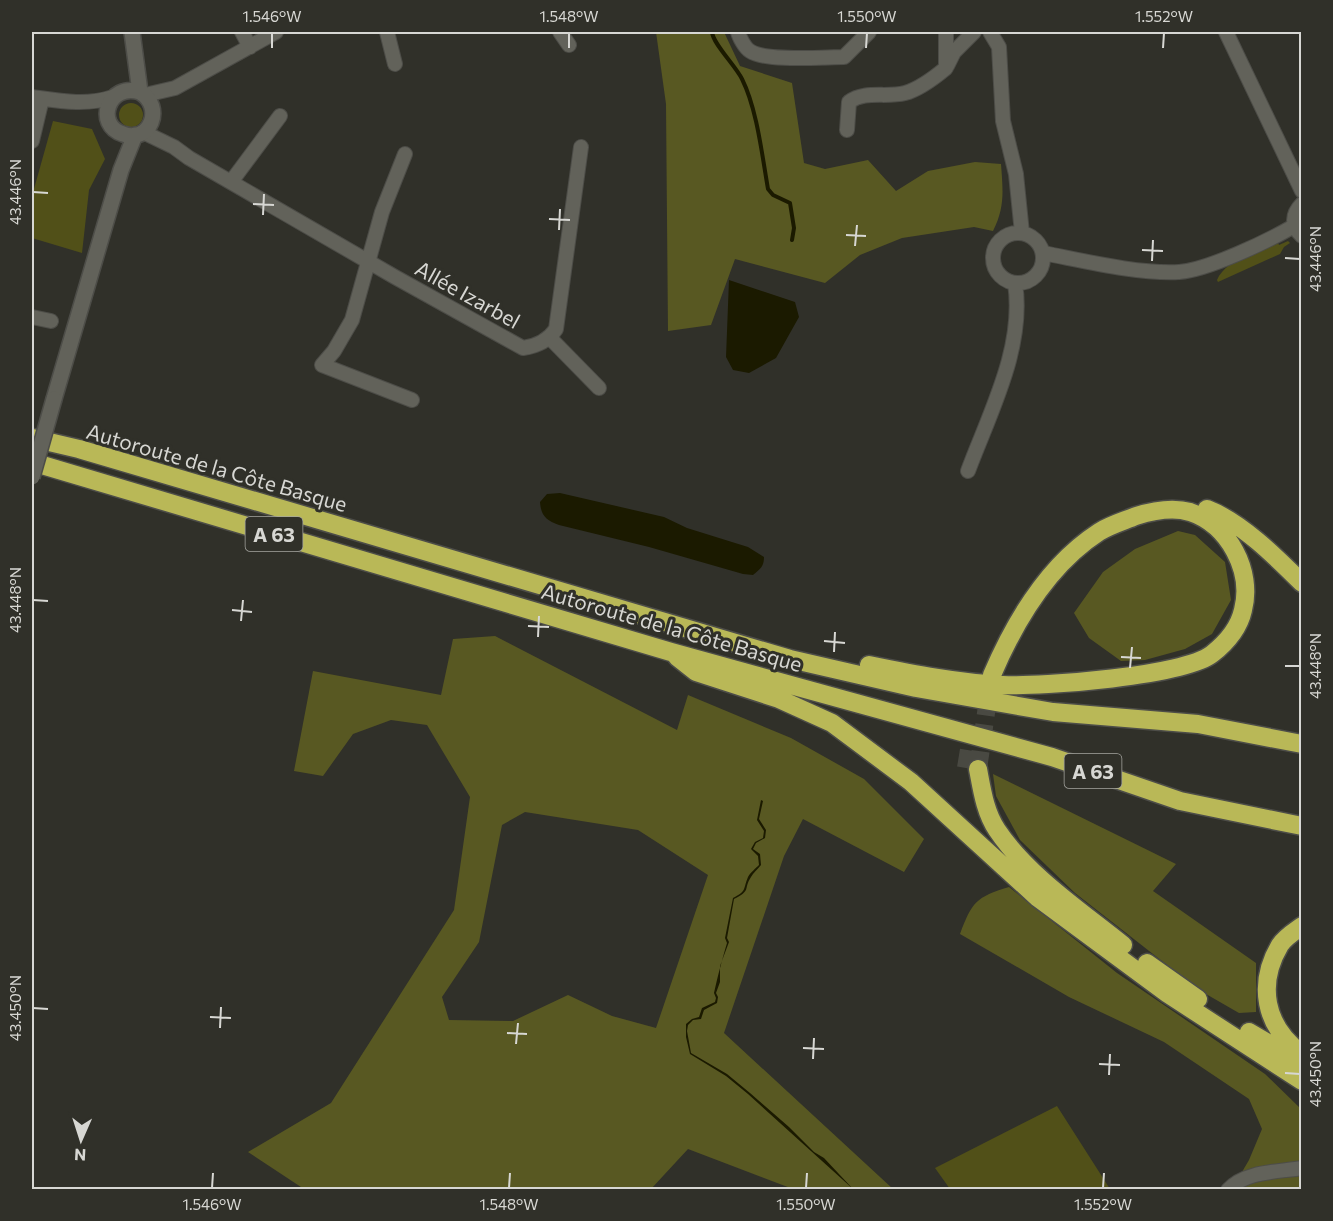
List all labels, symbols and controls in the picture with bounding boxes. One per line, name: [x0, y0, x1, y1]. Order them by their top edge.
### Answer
text: 1.546°W: [242, 7, 302, 25]
text: 1.548°W: [539, 7, 599, 25]
text: 1.550°W: [837, 7, 897, 25]
text: 1.552°W: [1135, 7, 1193, 25]
text: 43.446°N: [6, 159, 24, 225]
text: 43.446°N: [1306, 226, 1324, 292]
street label: Allée Izarbel: [411, 255, 525, 333]
street label: Autoroute de la Côte Basque: [84, 418, 350, 516]
road number: A 63: [246, 517, 302, 551]
text: 43.448°N: [6, 567, 24, 633]
street label: Autoroute de la Côte Basque: [539, 578, 805, 676]
text: 43.448°N: [1306, 633, 1324, 699]
road number: A 63: [1064, 754, 1122, 788]
text: 43.450°N: [6, 975, 24, 1041]
text: 43.450°N: [1306, 1041, 1324, 1107]
north arrow: [51, 1110, 111, 1170]
text: N: [74, 1146, 87, 1165]
text: 1.546°W: [182, 1195, 242, 1213]
text: 1.548°W: [479, 1195, 539, 1213]
text: 1.550°W: [776, 1195, 836, 1213]
text: 1.552°W: [1074, 1195, 1132, 1213]

